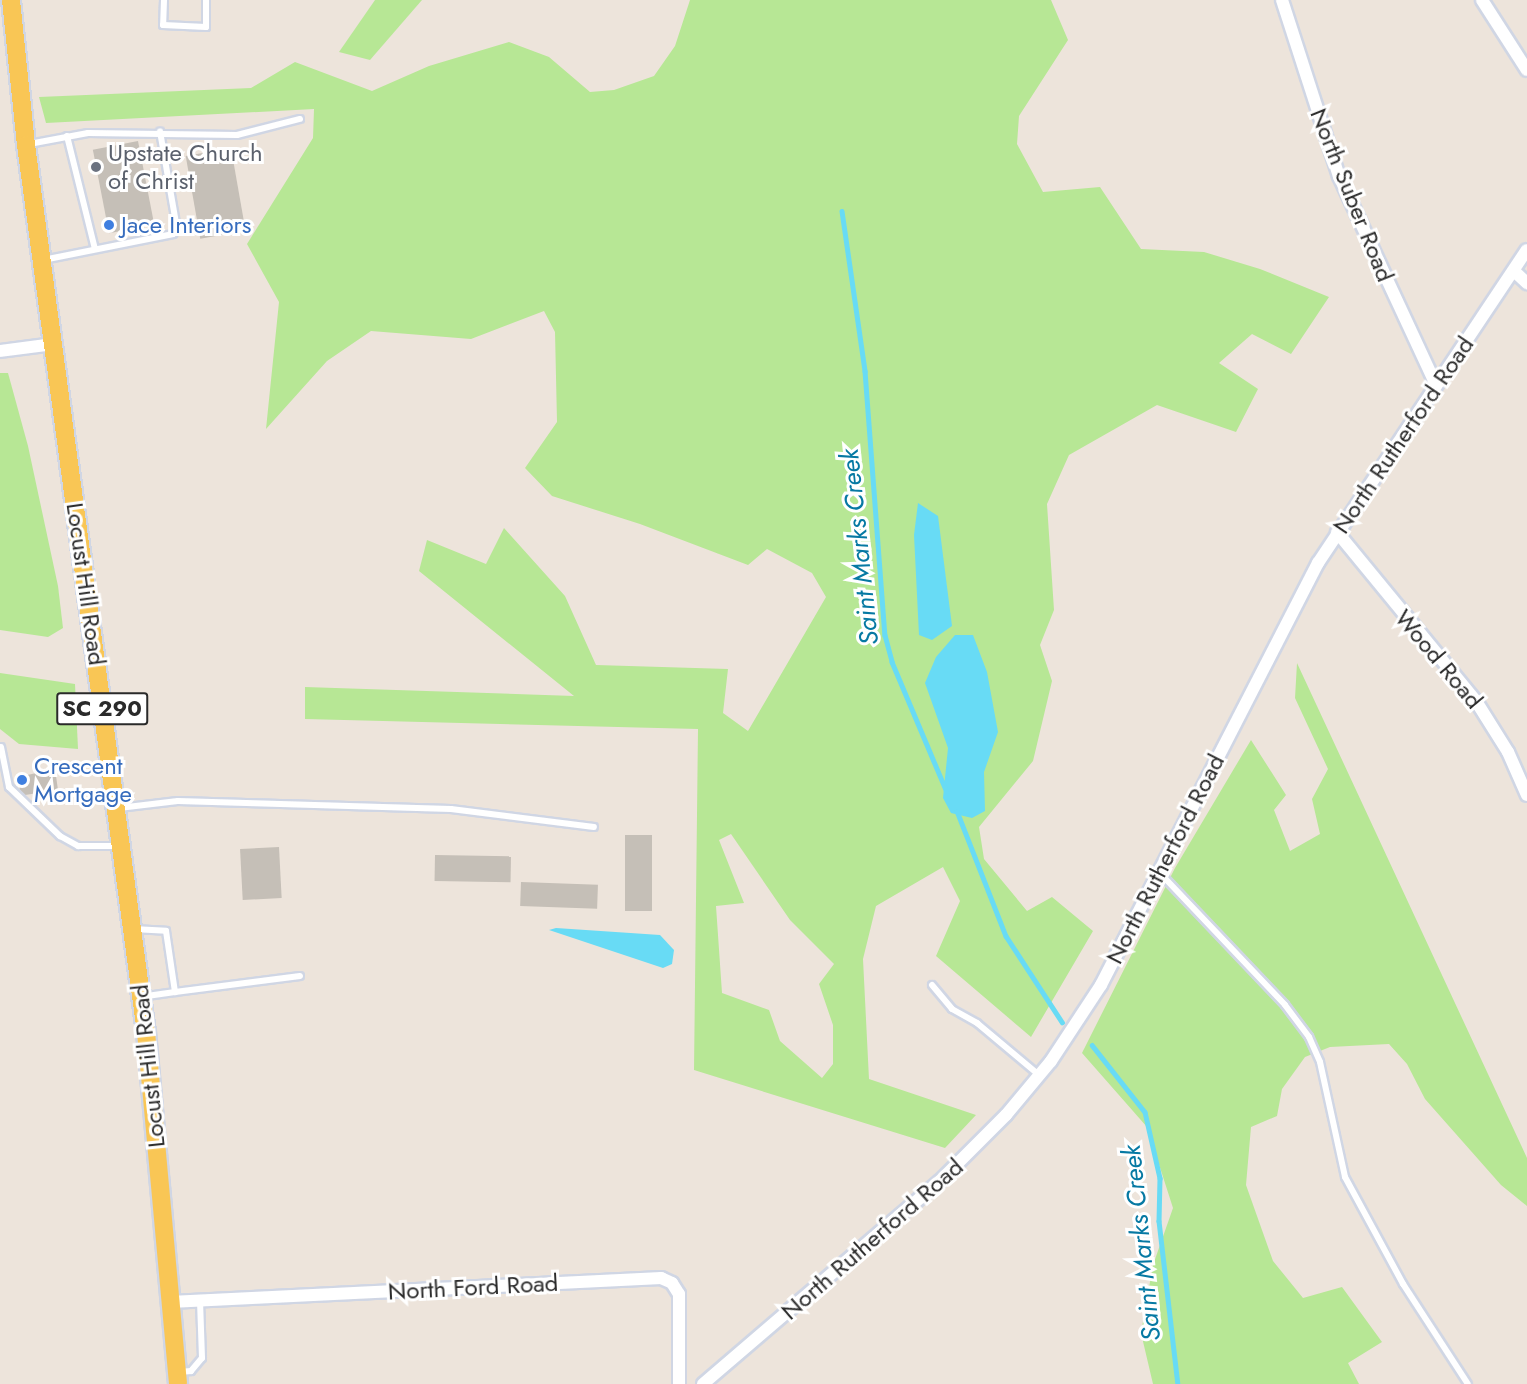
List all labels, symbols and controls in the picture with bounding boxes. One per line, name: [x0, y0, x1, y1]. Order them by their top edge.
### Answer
street label: North Suber Road: [1304, 104, 1400, 286]
place label: Upstate Church of Christ: [108, 139, 263, 195]
marker: Upstate Church of Christ: [89, 160, 103, 174]
place label: Jace Interiors: [121, 211, 251, 239]
marker: Jace Interiors: [102, 218, 116, 232]
street label: North Rutherford Road: [1326, 331, 1480, 539]
water label: Saint Marks Creek: [834, 447, 886, 647]
street label: Locust Hill Road: [60, 501, 112, 667]
street label: Wood Road: [1389, 604, 1489, 714]
road number: SC 290: [56, 690, 148, 728]
street label: North Rutherford Road: [1100, 749, 1230, 969]
place label: Crescent Mortgage: [34, 752, 132, 808]
marker: Crescent Mortgage: [15, 773, 29, 787]
street label: Locust Hill Road: [125, 983, 171, 1149]
water label: Saint Marks Creek: [1116, 1143, 1168, 1343]
street label: North Rutherford Road: [775, 1152, 969, 1326]
street label: North Ford Road: [387, 1268, 559, 1306]

